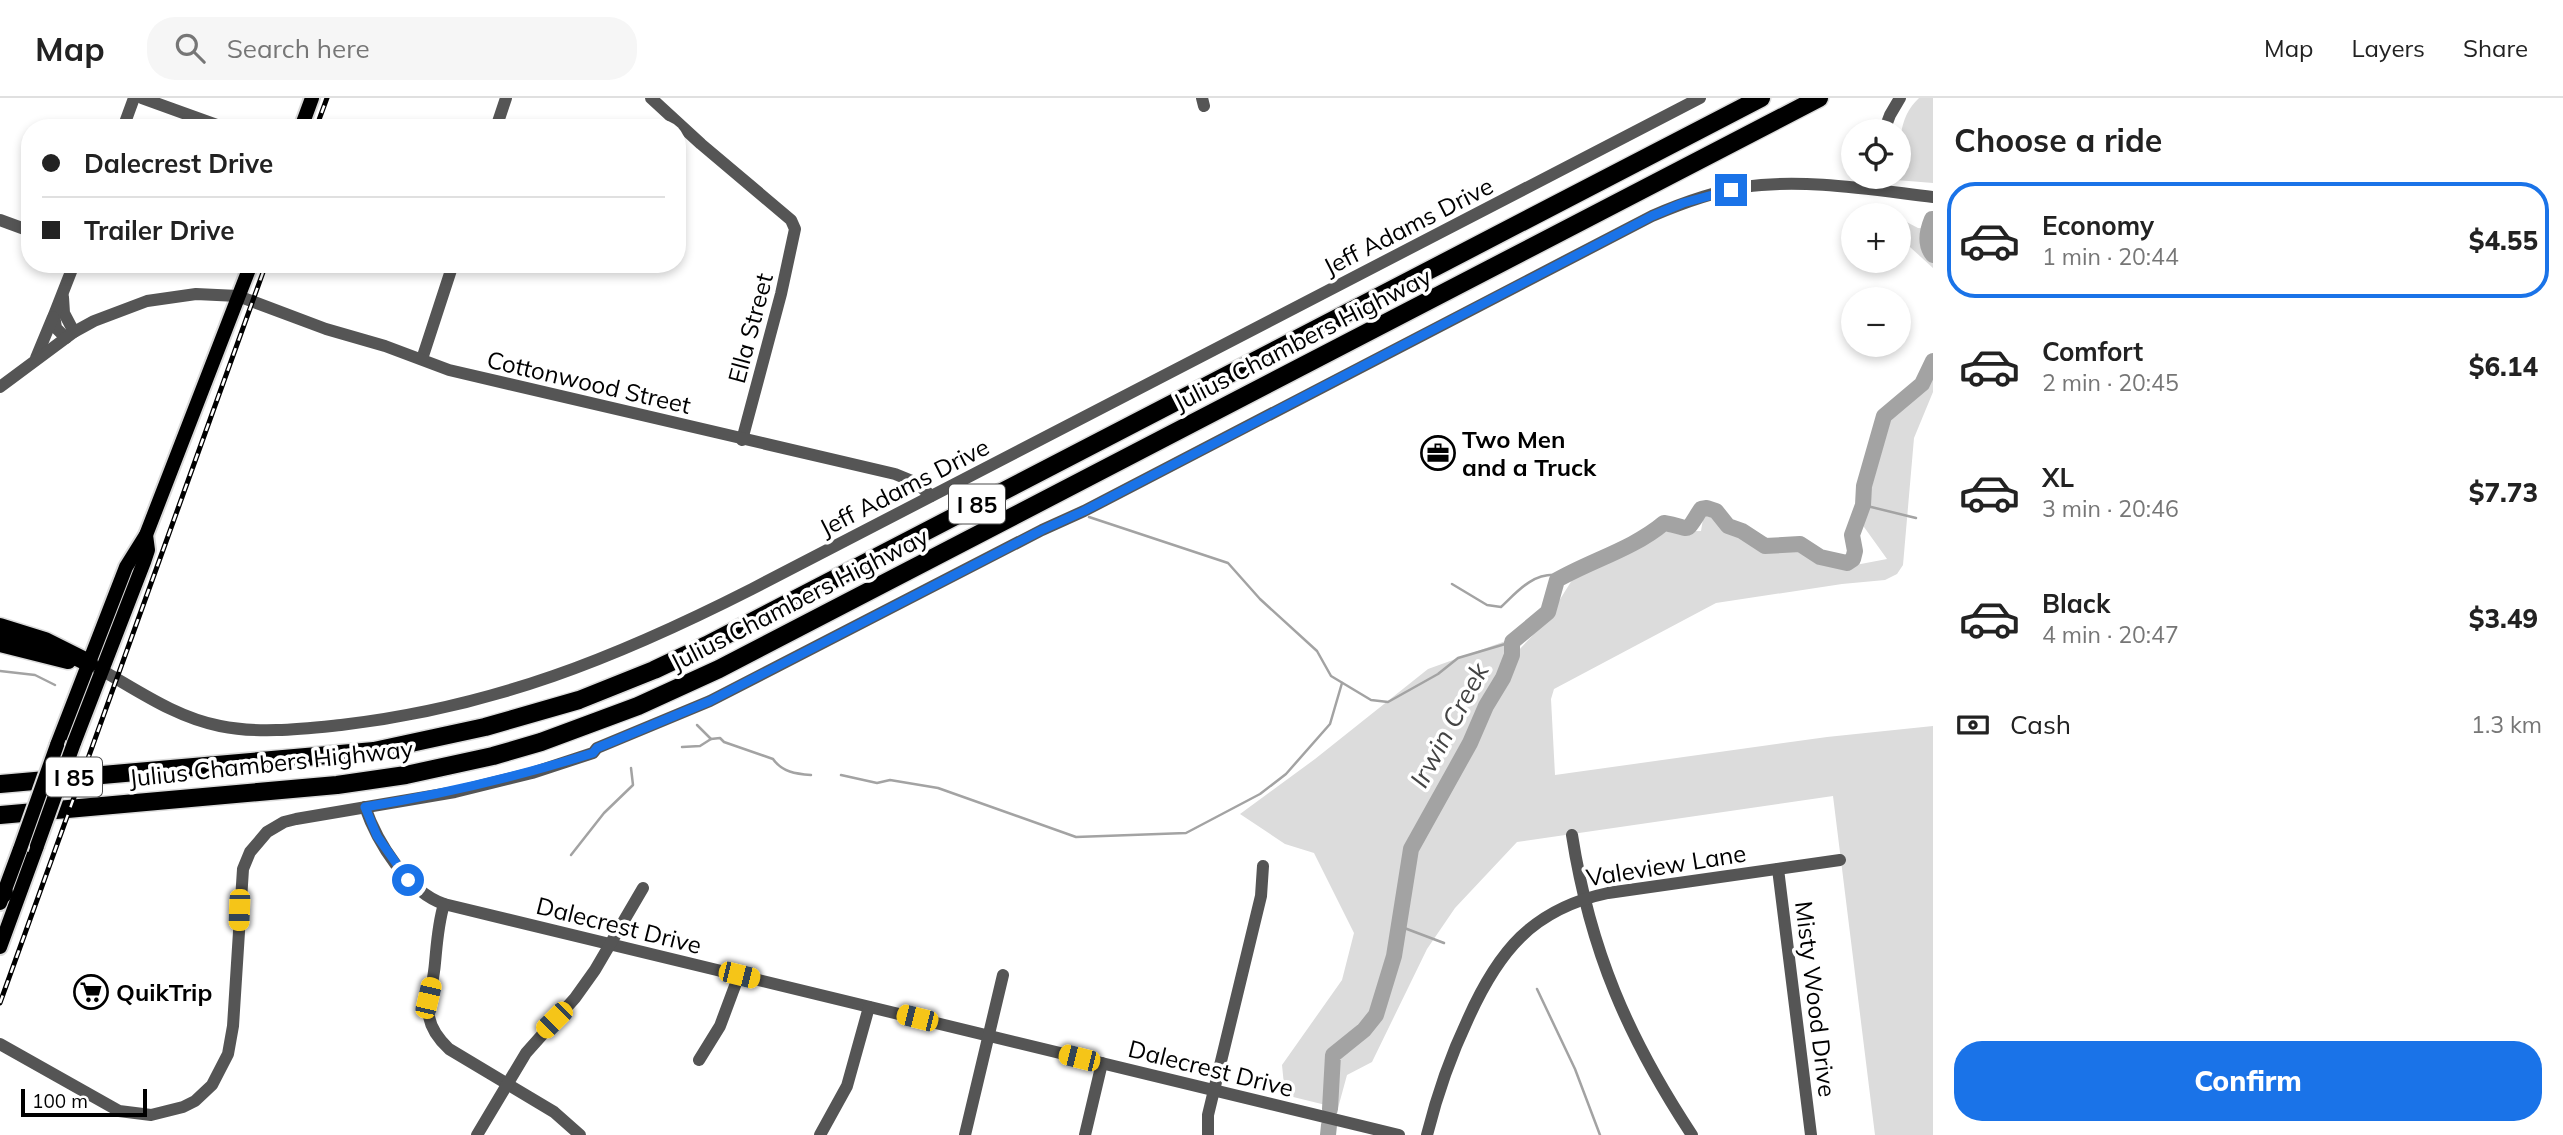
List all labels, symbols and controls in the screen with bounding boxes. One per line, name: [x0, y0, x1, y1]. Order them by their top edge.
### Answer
search box: [147, 17, 637, 80]
text: Map: [35, 28, 105, 69]
icon: search: [171, 29, 209, 67]
text: Search here: [227, 32, 370, 65]
text: Map: [2264, 33, 2313, 63]
text: Layers: [2351, 33, 2425, 63]
text: Share: [2463, 33, 2528, 63]
map controls: [1841, 119, 1911, 357]
button: locate: [1841, 119, 1911, 189]
text: Choose a ride: [1954, 120, 2162, 160]
text: Dalecrest Drive: [84, 147, 273, 180]
street label: Jeff Adams Drive: [1318, 170, 1498, 282]
route end: [1715, 174, 1747, 206]
button: +: [1841, 203, 1911, 273]
icon: car: [1958, 209, 2021, 272]
text: Economy: [2042, 209, 2154, 242]
text: Trailer Drive: [84, 214, 234, 247]
text: $4.55: [2469, 224, 2538, 257]
text: 1 min · 20:44: [2042, 242, 2179, 271]
street label: Julius Chambers Highway: [1168, 261, 1436, 417]
street label: Ella Street: [721, 270, 779, 386]
button: −: [1841, 287, 1911, 357]
icon: car: [1958, 335, 2021, 398]
text: Comfort: [2042, 335, 2143, 368]
street label: Cottonwood Street: [484, 344, 694, 420]
text: $6.14: [2469, 350, 2538, 383]
text: 2 min · 20:45: [2042, 368, 2179, 397]
place label: Two Men and a Truck: [1462, 424, 1597, 482]
street label: Jeff Adams Drive: [814, 431, 994, 543]
office icon: Two Men and a Truck: [1419, 434, 1457, 472]
icon: car: [1958, 461, 2021, 524]
text: XL: [2042, 461, 2074, 494]
text: $7.73: [2469, 476, 2538, 509]
road number: I 85: [949, 484, 1005, 524]
text: 3 min · 20:46: [2042, 494, 2179, 523]
street label: Julius Chambers Highway: [665, 521, 933, 677]
icon: car: [1958, 587, 2021, 650]
text: Black: [2042, 587, 2110, 620]
text: $3.49: [2469, 602, 2538, 635]
text: 4 min · 20:47: [2042, 620, 2179, 649]
water label: Irwin Creek: [1402, 656, 1496, 793]
icon: cash: [1954, 706, 1992, 744]
text: Cash: [2010, 708, 2071, 741]
text: 1.3 km: [2471, 710, 2542, 739]
street label: Julius Chambers Highway: [127, 733, 415, 793]
road number: I 85: [46, 758, 102, 796]
street label: Valeview Lane: [1584, 838, 1748, 892]
route start: [392, 864, 424, 896]
car: [228, 889, 251, 931]
street label: Dalecrest Drive: [533, 890, 705, 960]
street label: Misty Wood Drive: [1789, 899, 1843, 1099]
car: [717, 960, 762, 990]
supermarket icon: QuikTrip: [72, 973, 110, 1011]
car: [414, 975, 443, 1021]
place label: QuikTrip: [116, 977, 212, 1007]
car: [532, 998, 577, 1042]
car: [895, 1003, 940, 1033]
street label: Dalecrest Drive: [1125, 1033, 1297, 1103]
button: Confirm: [1954, 1041, 2542, 1121]
car: [1057, 1043, 1102, 1073]
scale bar: [21, 1086, 147, 1118]
text: 100 m: [32, 1089, 88, 1113]

